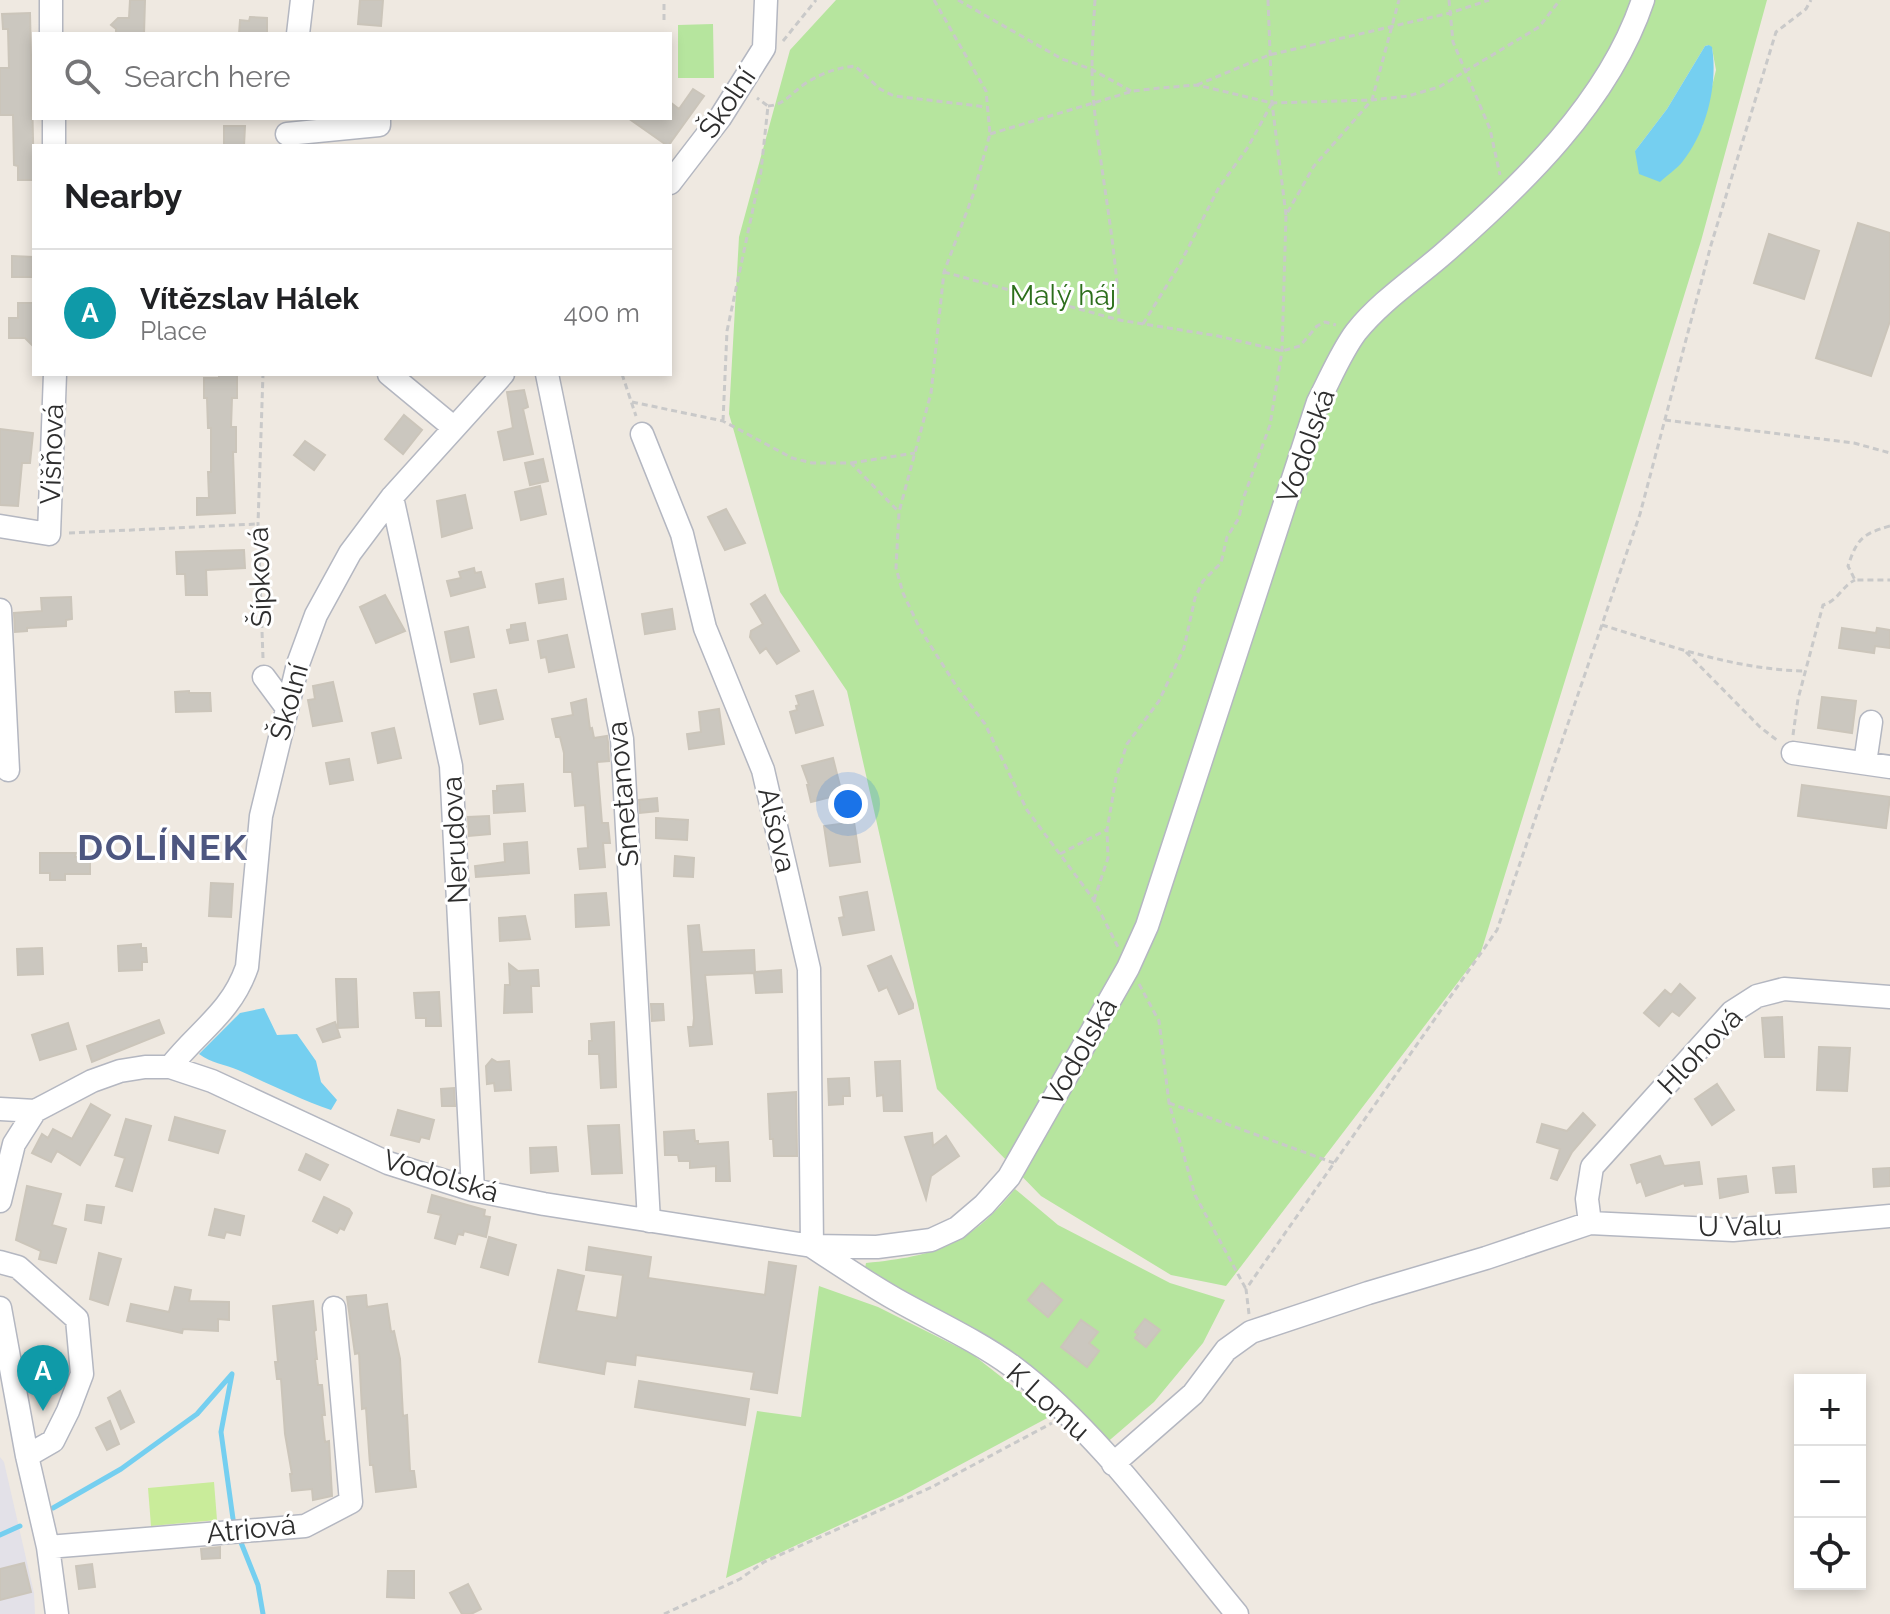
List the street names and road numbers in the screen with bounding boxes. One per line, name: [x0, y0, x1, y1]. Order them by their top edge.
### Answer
street label: Školní: [691, 60, 763, 144]
street label: Vodolská: [1270, 384, 1342, 508]
street label: Višňová: [34, 403, 70, 505]
street label: Šípková: [241, 526, 278, 628]
street label: Školní: [262, 659, 315, 744]
street label: Smetanova: [600, 720, 646, 868]
street label: Nerudova: [435, 775, 475, 905]
street label: Alšova: [751, 784, 803, 876]
street label: Vodolská: [1036, 992, 1124, 1112]
street label: Hlohová: [1651, 1001, 1749, 1101]
street label: Vodolská: [379, 1143, 503, 1209]
street label: U Valu: [1698, 1209, 1782, 1243]
street label: K Lomu: [1000, 1356, 1096, 1448]
street label: Atriová: [205, 1508, 297, 1550]

